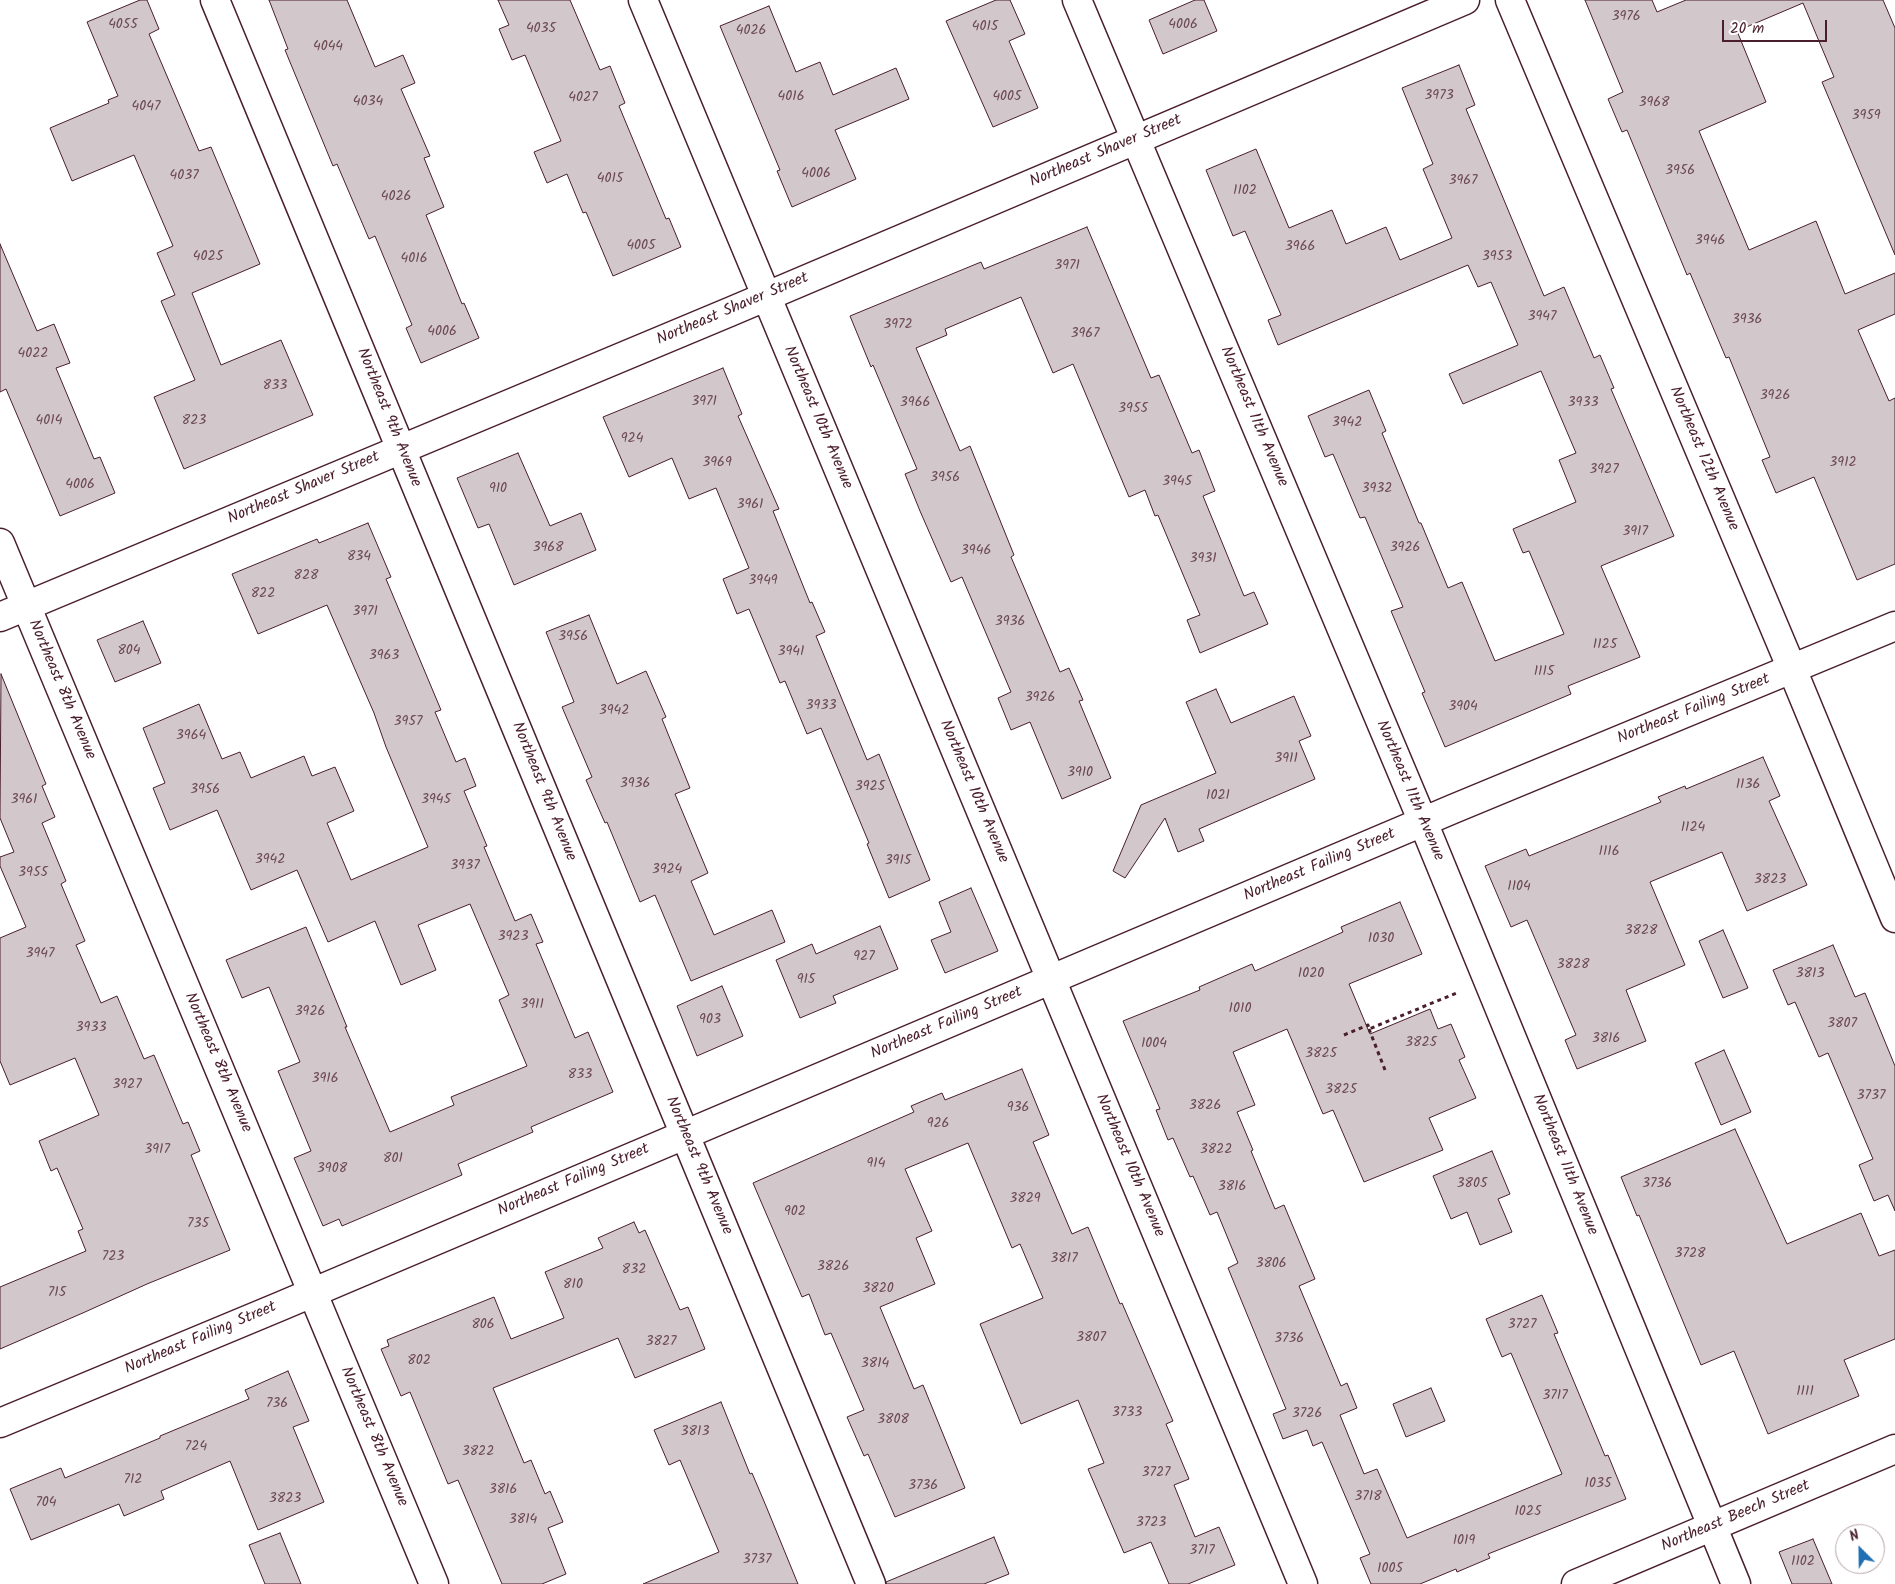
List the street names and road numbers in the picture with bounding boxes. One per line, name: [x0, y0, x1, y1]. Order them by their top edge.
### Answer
street label: Northeast Shaver Street: [1027, 111, 1185, 193]
street label: Northeast Shaver Street: [654, 269, 812, 351]
street label: Northeast 10th Avenue: [778, 344, 856, 492]
street label: Northeast 11th Avenue: [1215, 344, 1291, 490]
street label: Northeast 9th Avenue: [351, 346, 425, 490]
street label: Northeast 12th Avenue: [1664, 384, 1742, 534]
street label: Northeast Shaver Street: [225, 448, 383, 530]
street label: Northeast 8th Avenue: [23, 617, 99, 763]
street label: Northeast Failing Street: [1615, 671, 1773, 749]
street label: Northeast 10th Avenue: [934, 718, 1012, 866]
street label: Northeast 11th Avenue: [1371, 718, 1447, 864]
street label: Northeast 9th Avenue: [506, 720, 580, 864]
street label: Northeast Failing Street: [1241, 825, 1399, 907]
street label: Northeast Failing Street: [868, 983, 1026, 1065]
street label: Northeast 8th Avenue: [179, 990, 255, 1136]
street label: Northeast 10th Avenue: [1090, 1092, 1168, 1240]
street label: Northeast 11th Avenue: [1527, 1092, 1601, 1238]
street label: Northeast 9th Avenue: [660, 1094, 736, 1238]
street label: Northeast Failing Street: [495, 1140, 653, 1222]
street label: Northeast Failing Street: [122, 1298, 280, 1380]
street label: Northeast 8th Avenue: [335, 1364, 411, 1510]
street label: Northeast Beech Street: [1659, 1477, 1813, 1557]

